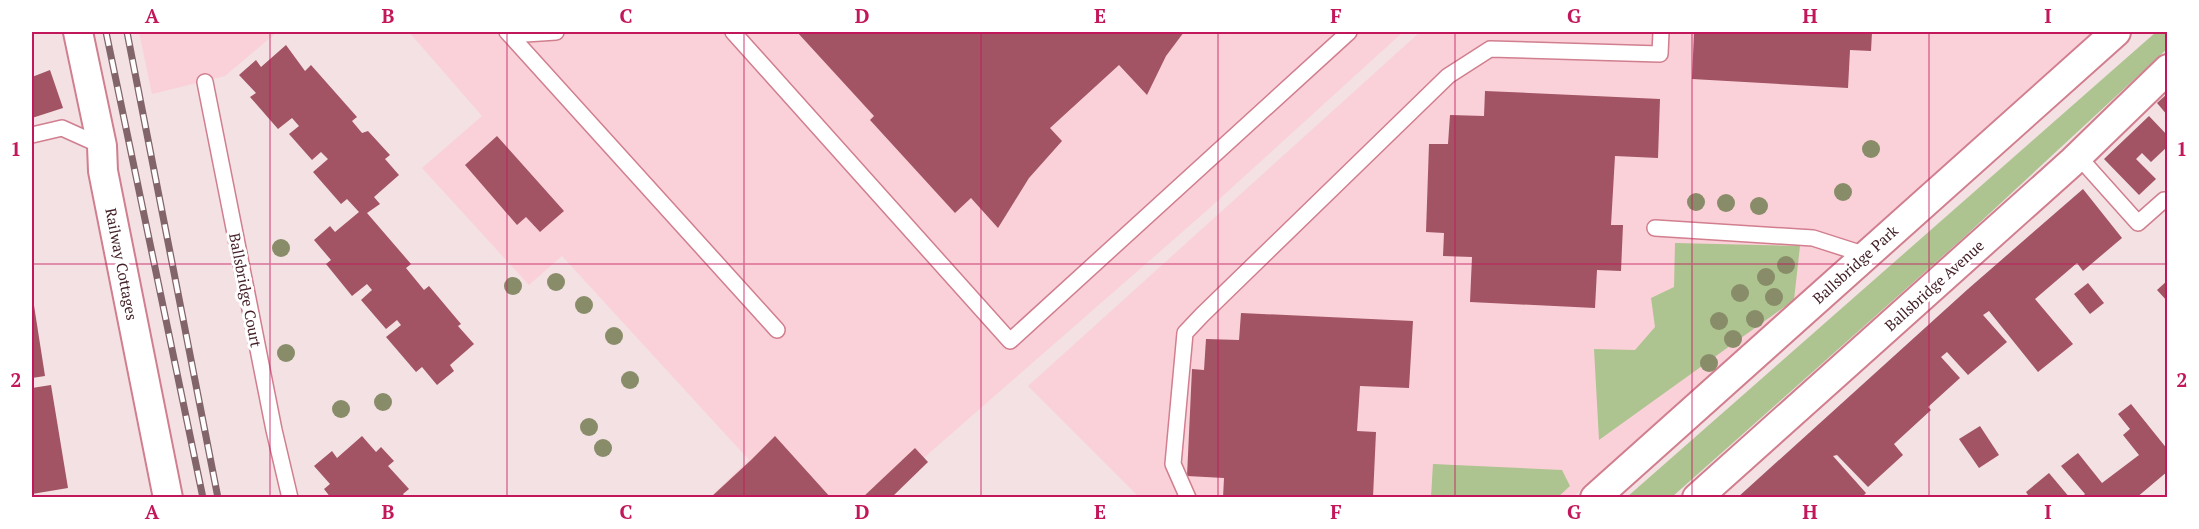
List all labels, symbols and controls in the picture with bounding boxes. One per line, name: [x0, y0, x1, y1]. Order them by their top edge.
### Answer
text: A: [145, 2, 160, 29]
text: B: [382, 2, 395, 29]
text: C: [619, 2, 633, 29]
text: D: [855, 2, 869, 29]
text: E: [1094, 2, 1106, 29]
text: F: [1330, 2, 1342, 29]
text: G: [1567, 2, 1581, 29]
text: H: [1802, 2, 1818, 29]
text: I: [2044, 2, 2052, 29]
text: 1: [10, 135, 22, 162]
text: 1: [2176, 135, 2188, 162]
street label: Railway Cottages: [101, 206, 143, 322]
street label: Ballsbridge Park: [1808, 220, 1902, 308]
street label: Ballsbridge Court: [225, 231, 267, 349]
street label: Ballsbridge Avenue: [1880, 235, 1988, 335]
text: 2: [10, 366, 22, 393]
text: 2: [2176, 366, 2188, 393]
text: A: [145, 498, 160, 525]
text: B: [382, 498, 395, 525]
text: C: [619, 498, 633, 525]
text: D: [855, 498, 869, 525]
text: E: [1094, 498, 1106, 525]
text: F: [1330, 498, 1342, 525]
text: G: [1567, 498, 1581, 525]
text: H: [1802, 498, 1818, 525]
text: I: [2044, 498, 2052, 525]

